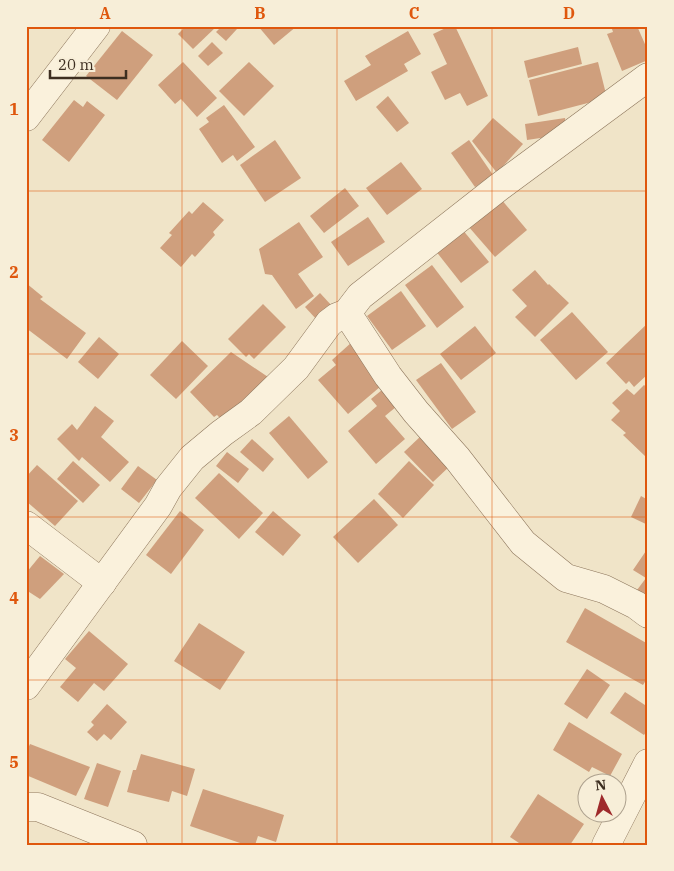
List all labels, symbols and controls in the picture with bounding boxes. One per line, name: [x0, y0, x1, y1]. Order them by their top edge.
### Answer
text: A: [99, 3, 111, 23]
text: B: [254, 3, 266, 23]
text: C: [409, 3, 419, 23]
text: D: [563, 3, 575, 23]
scale bar: [50, 48, 126, 80]
text: 20 m: [58, 55, 94, 74]
text: 1: [9, 99, 19, 119]
text: 2: [9, 262, 19, 282]
text: 3: [9, 425, 19, 445]
text: 4: [9, 588, 19, 608]
text: 5: [9, 752, 19, 772]
north arrow: [576, 774, 626, 824]
text: N: [594, 776, 607, 795]

